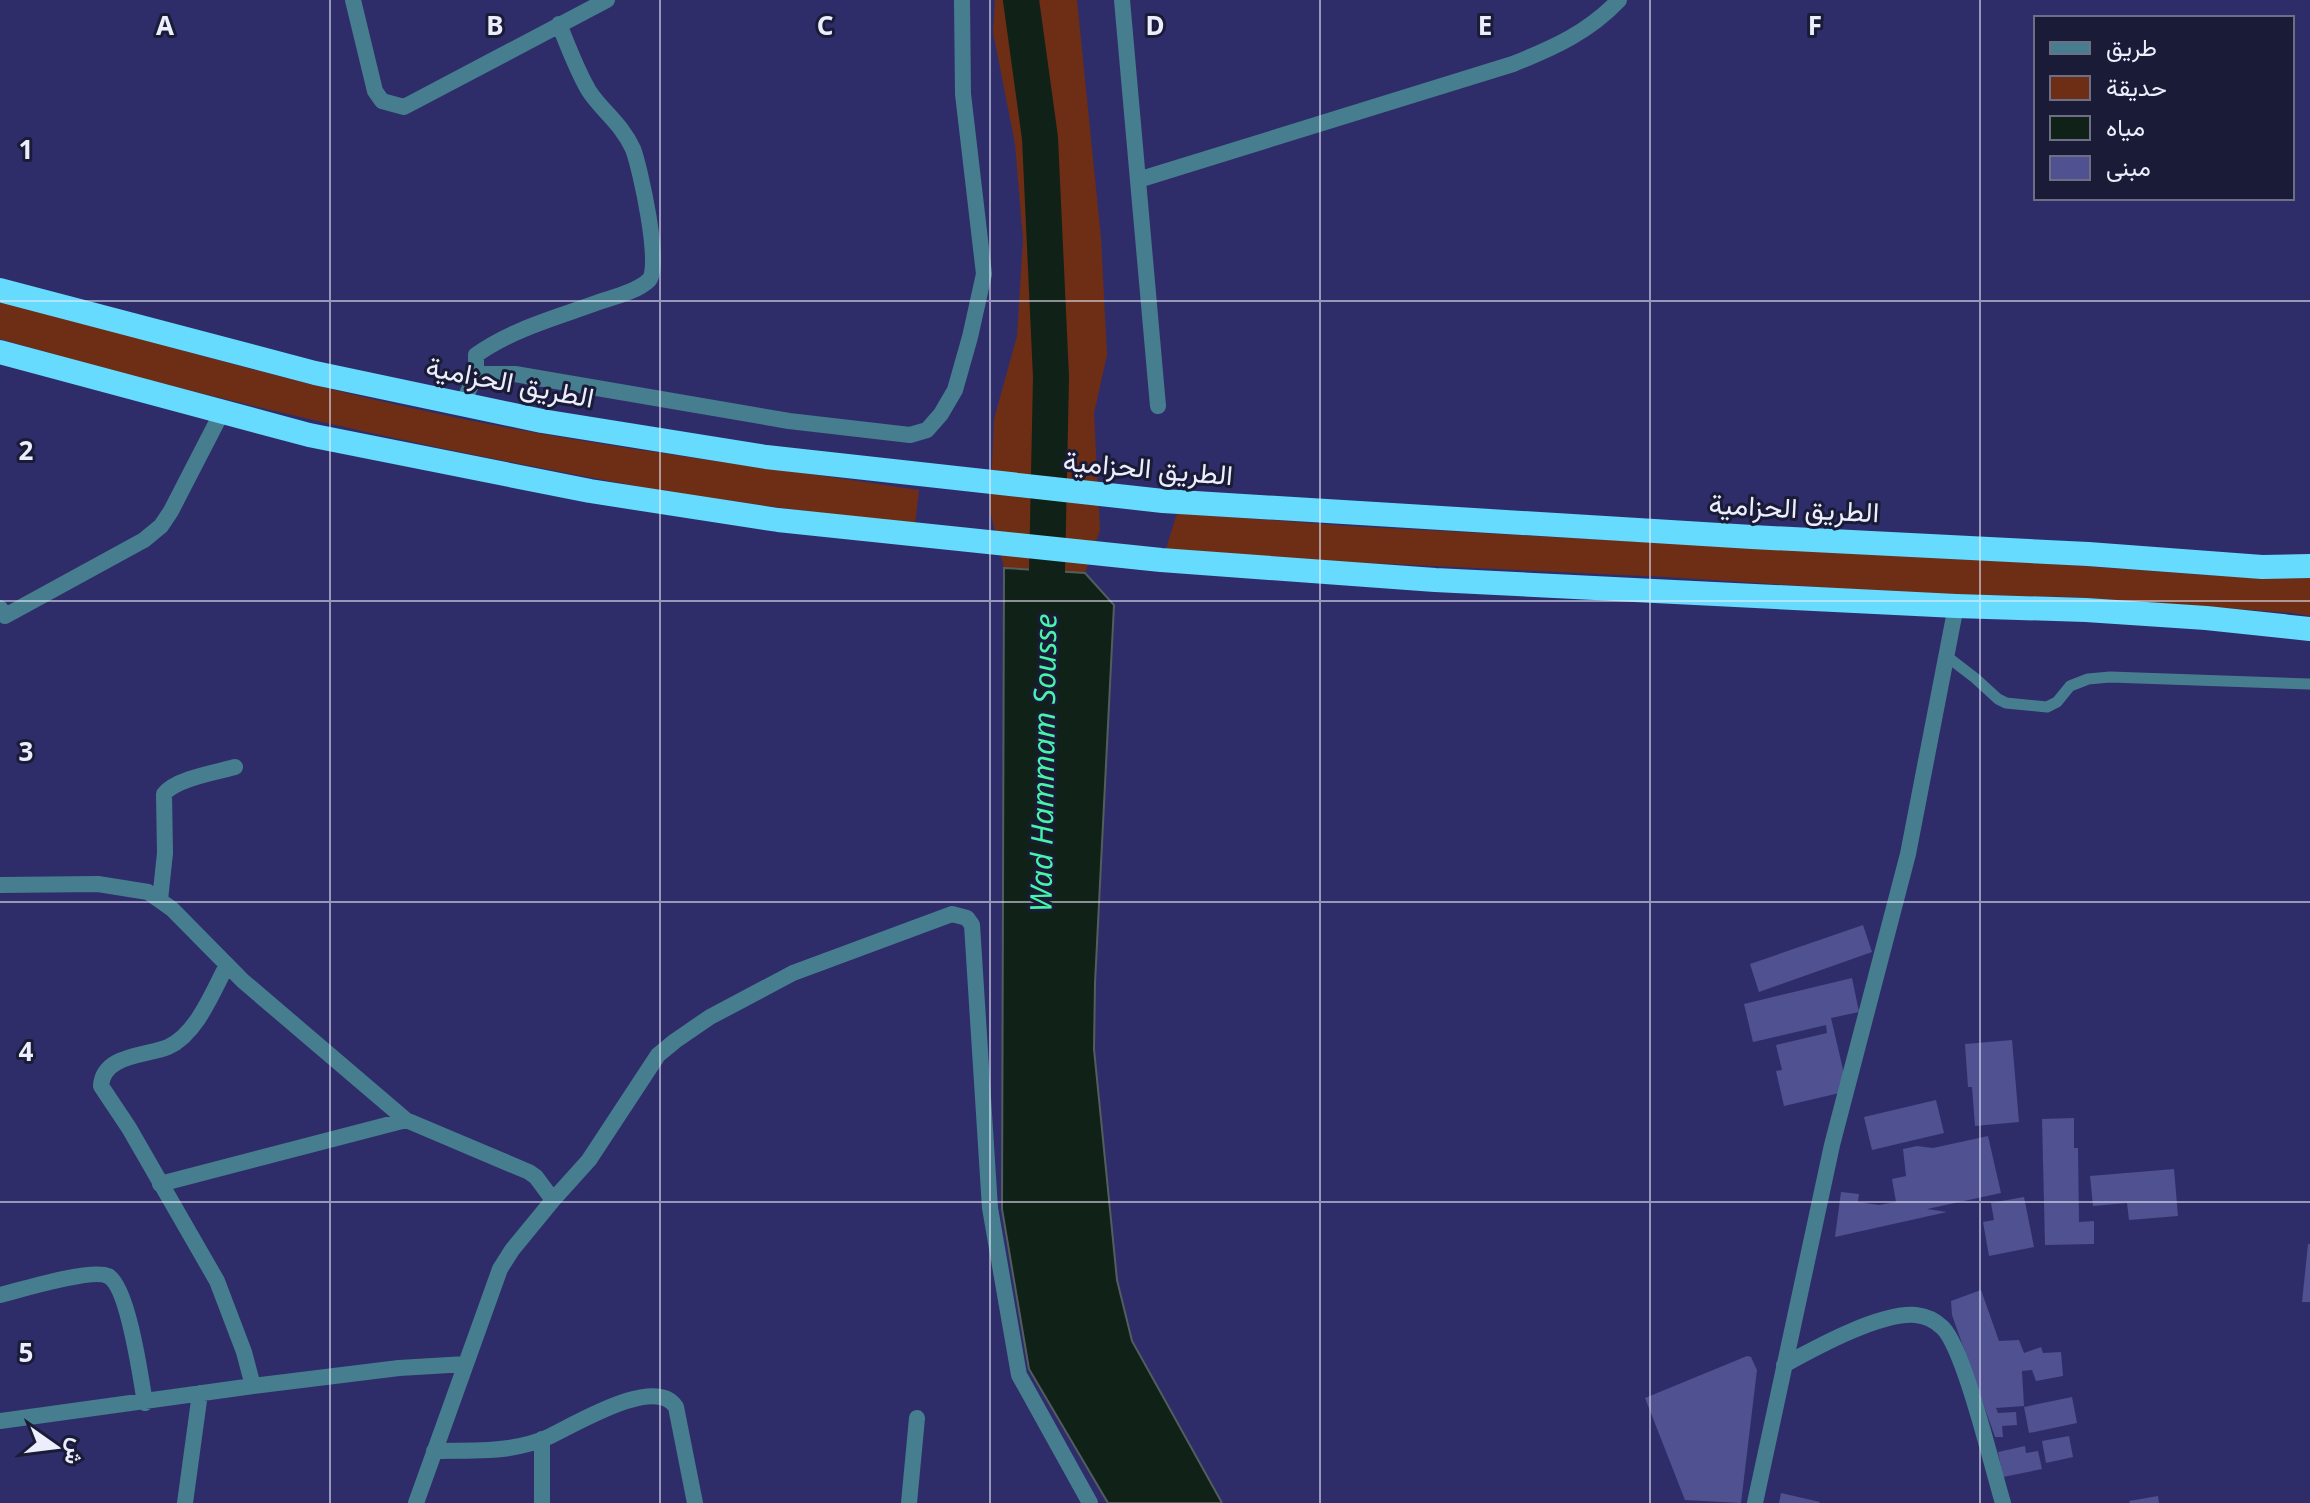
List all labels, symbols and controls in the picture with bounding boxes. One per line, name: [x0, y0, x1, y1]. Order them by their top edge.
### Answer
text: A: [156, 7, 174, 43]
text: B: [486, 7, 504, 43]
text: C: [817, 7, 833, 43]
text: D: [1145, 7, 1165, 43]
text: E: [1478, 7, 1492, 43]
text: F: [1808, 7, 1822, 43]
legend: [2034, 16, 2294, 200]
text: طريق: [2106, 30, 2157, 63]
text: حديقة: [2106, 70, 2167, 103]
text: مياه: [2106, 110, 2145, 143]
text: 1: [19, 131, 33, 167]
text: مبنى: [2106, 150, 2151, 183]
street label: الطريق الحزامية: [423, 346, 598, 416]
text: 2: [19, 432, 34, 468]
street label: الطريق الحزامية: [1061, 441, 1235, 493]
street label: الطريق الحزامية: [1708, 484, 1880, 530]
water label: Wad Hammam Sousse: [1019, 613, 1066, 913]
text: 3: [19, 733, 33, 769]
text: 4: [19, 1033, 34, 1069]
text: 5: [19, 1334, 33, 1370]
north arrow: [16, 1407, 96, 1487]
text: ش: [59, 1436, 94, 1469]

